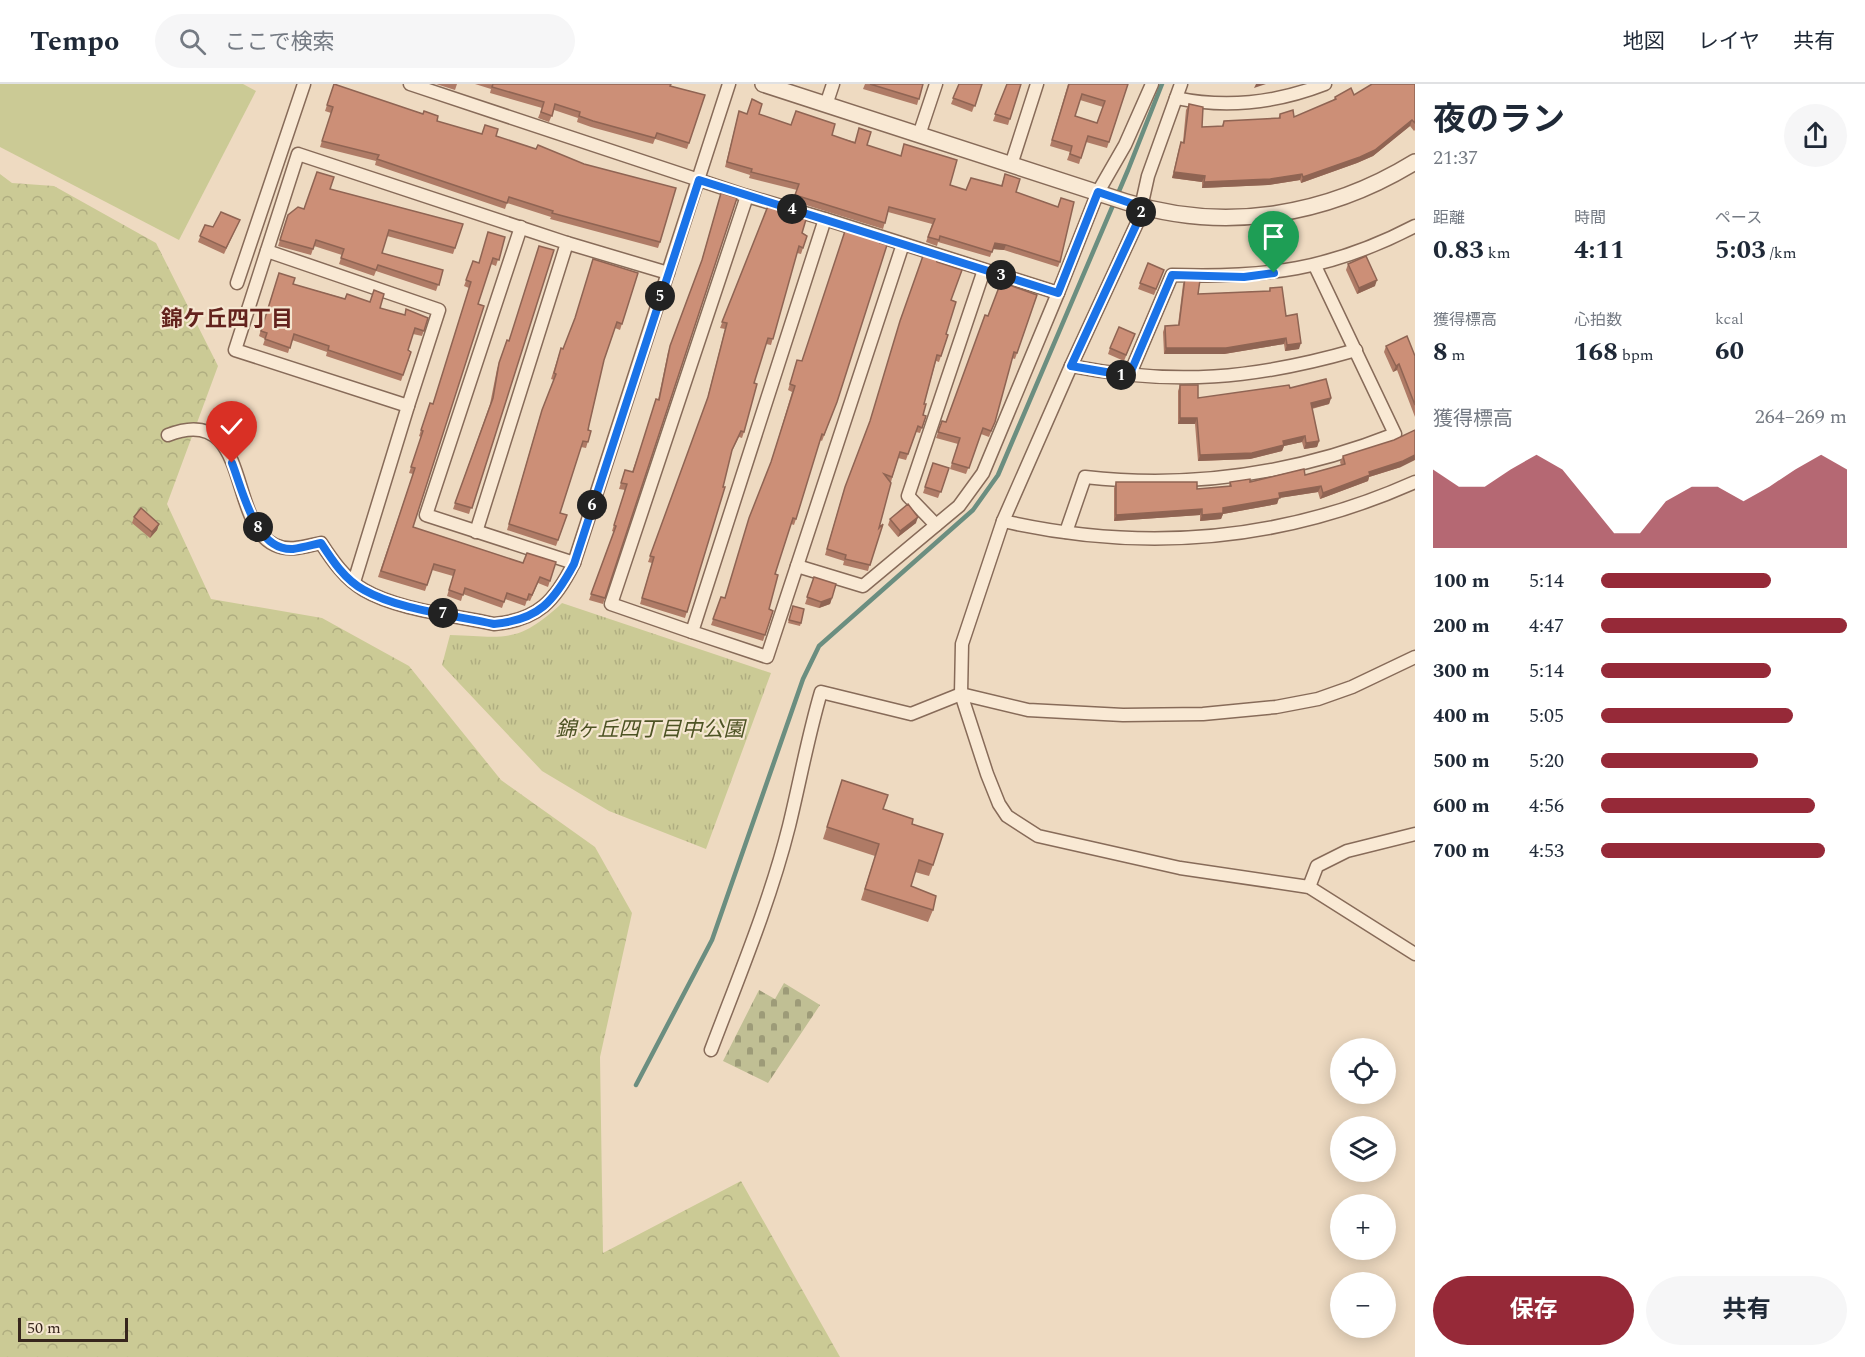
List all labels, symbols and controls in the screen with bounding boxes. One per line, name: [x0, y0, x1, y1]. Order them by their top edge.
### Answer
search box: [155, 14, 575, 68]
text: Tempo: [30, 20, 119, 63]
icon: search: [176, 25, 209, 58]
text: ここで検索: [224, 26, 334, 59]
text: 地図: [1623, 26, 1665, 58]
text: レイヤ: [1698, 26, 1760, 58]
text: 共有: [1793, 26, 1835, 58]
text: 夜のラン: [1433, 95, 1565, 145]
button: share: [1784, 104, 1847, 167]
text: 21:37: [1433, 143, 1478, 173]
pin: 4: [777, 194, 807, 224]
text: 4: [788, 197, 796, 221]
pin: 2: [1126, 197, 1156, 227]
text: 2: [1137, 200, 1145, 224]
text: 距離: [1433, 206, 1465, 230]
text: 時間: [1574, 206, 1606, 230]
text: ペース: [1715, 206, 1762, 230]
pin: [1248, 211, 1299, 273]
icon: arrive: [1257, 220, 1290, 253]
text: 0.83: [1433, 230, 1484, 270]
text: 4:11: [1574, 230, 1625, 270]
text: 5:03: [1715, 230, 1766, 270]
text: km: [1484, 241, 1510, 265]
text: /km: [1766, 241, 1796, 265]
pin: 3: [986, 260, 1016, 290]
text: 3: [997, 263, 1005, 287]
pin: 5: [645, 281, 675, 311]
text: 5: [656, 284, 664, 308]
district label: 錦ケ丘四丁目: [161, 303, 293, 336]
text: kcal: [1715, 307, 1744, 331]
text: 獲得標高: [1433, 308, 1497, 332]
text: 心拍数: [1574, 308, 1622, 332]
text: 60: [1715, 331, 1744, 371]
text: 8: [1433, 332, 1448, 372]
text: 168: [1574, 332, 1618, 372]
text: m: [1448, 343, 1465, 367]
text: bpm: [1618, 343, 1654, 367]
pin: 1: [1106, 360, 1136, 390]
text: 1: [1117, 363, 1125, 387]
pin: [206, 401, 257, 463]
text: 264–269 m: [1755, 402, 1847, 432]
text: 獲得標高: [1433, 404, 1513, 434]
icon: check: [215, 410, 248, 443]
pin: 6: [577, 490, 607, 520]
text: 6: [588, 493, 596, 517]
pin: 8: [243, 512, 273, 542]
text: 8: [254, 515, 262, 539]
text: 100 m: [1433, 566, 1490, 596]
text: 5:14: [1529, 566, 1564, 596]
pin: 7: [428, 598, 458, 628]
text: 7: [439, 601, 447, 625]
text: 200 m: [1433, 611, 1490, 641]
text: 4:47: [1529, 611, 1564, 641]
text: 300 m: [1433, 656, 1490, 686]
text: 5:14: [1529, 656, 1564, 686]
text: 400 m: [1433, 701, 1490, 731]
text: 5:05: [1529, 701, 1564, 731]
park label: 錦ヶ丘四丁目中公園: [556, 714, 747, 746]
text: 500 m: [1433, 746, 1490, 776]
text: 5:20: [1529, 746, 1564, 776]
text: 600 m: [1433, 791, 1490, 821]
text: 4:56: [1529, 791, 1564, 821]
text: 700 m: [1433, 836, 1490, 866]
text: 4:53: [1529, 836, 1564, 866]
map controls: [1330, 1038, 1396, 1338]
button: locate: [1330, 1038, 1396, 1104]
button: layers: [1330, 1116, 1396, 1182]
button: +: [1330, 1194, 1396, 1260]
button: −: [1330, 1272, 1396, 1338]
button: 保存: [1433, 1276, 1634, 1345]
button: 共有: [1646, 1276, 1847, 1345]
scale bar: [18, 1315, 128, 1342]
text: 50 m: [27, 1316, 61, 1340]

